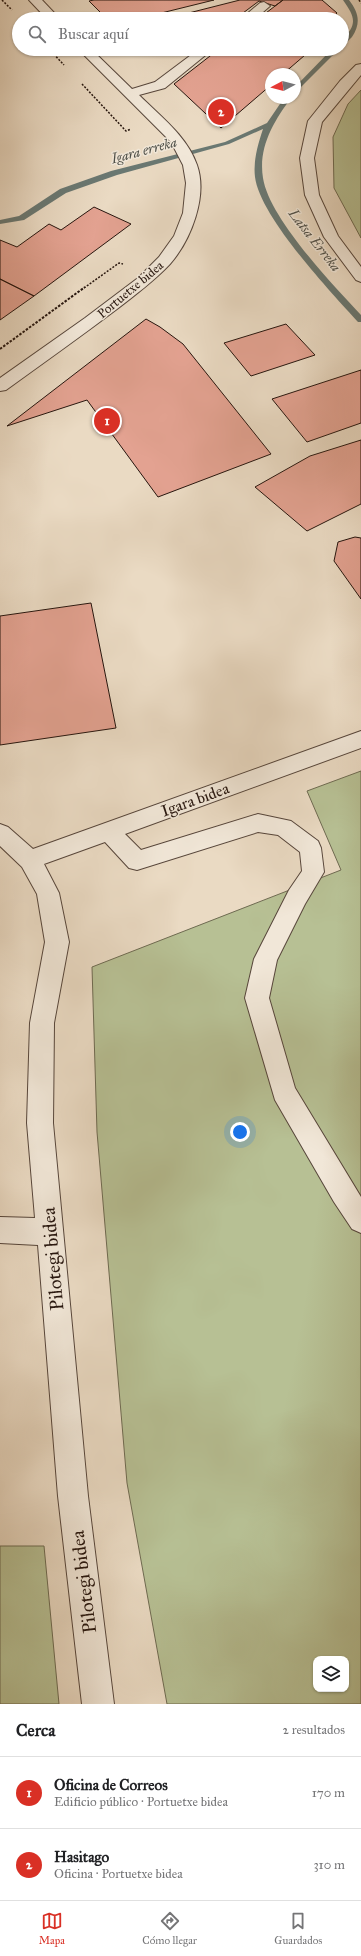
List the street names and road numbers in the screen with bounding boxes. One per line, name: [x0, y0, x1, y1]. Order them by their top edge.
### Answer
street label: Portuetxe bidea: [94, 257, 167, 322]
street label: Igara bidea: [159, 778, 232, 821]
street label: Pilotegi bidea: [36, 1205, 69, 1312]
street label: Pilotegi bidea: [66, 1528, 102, 1635]

